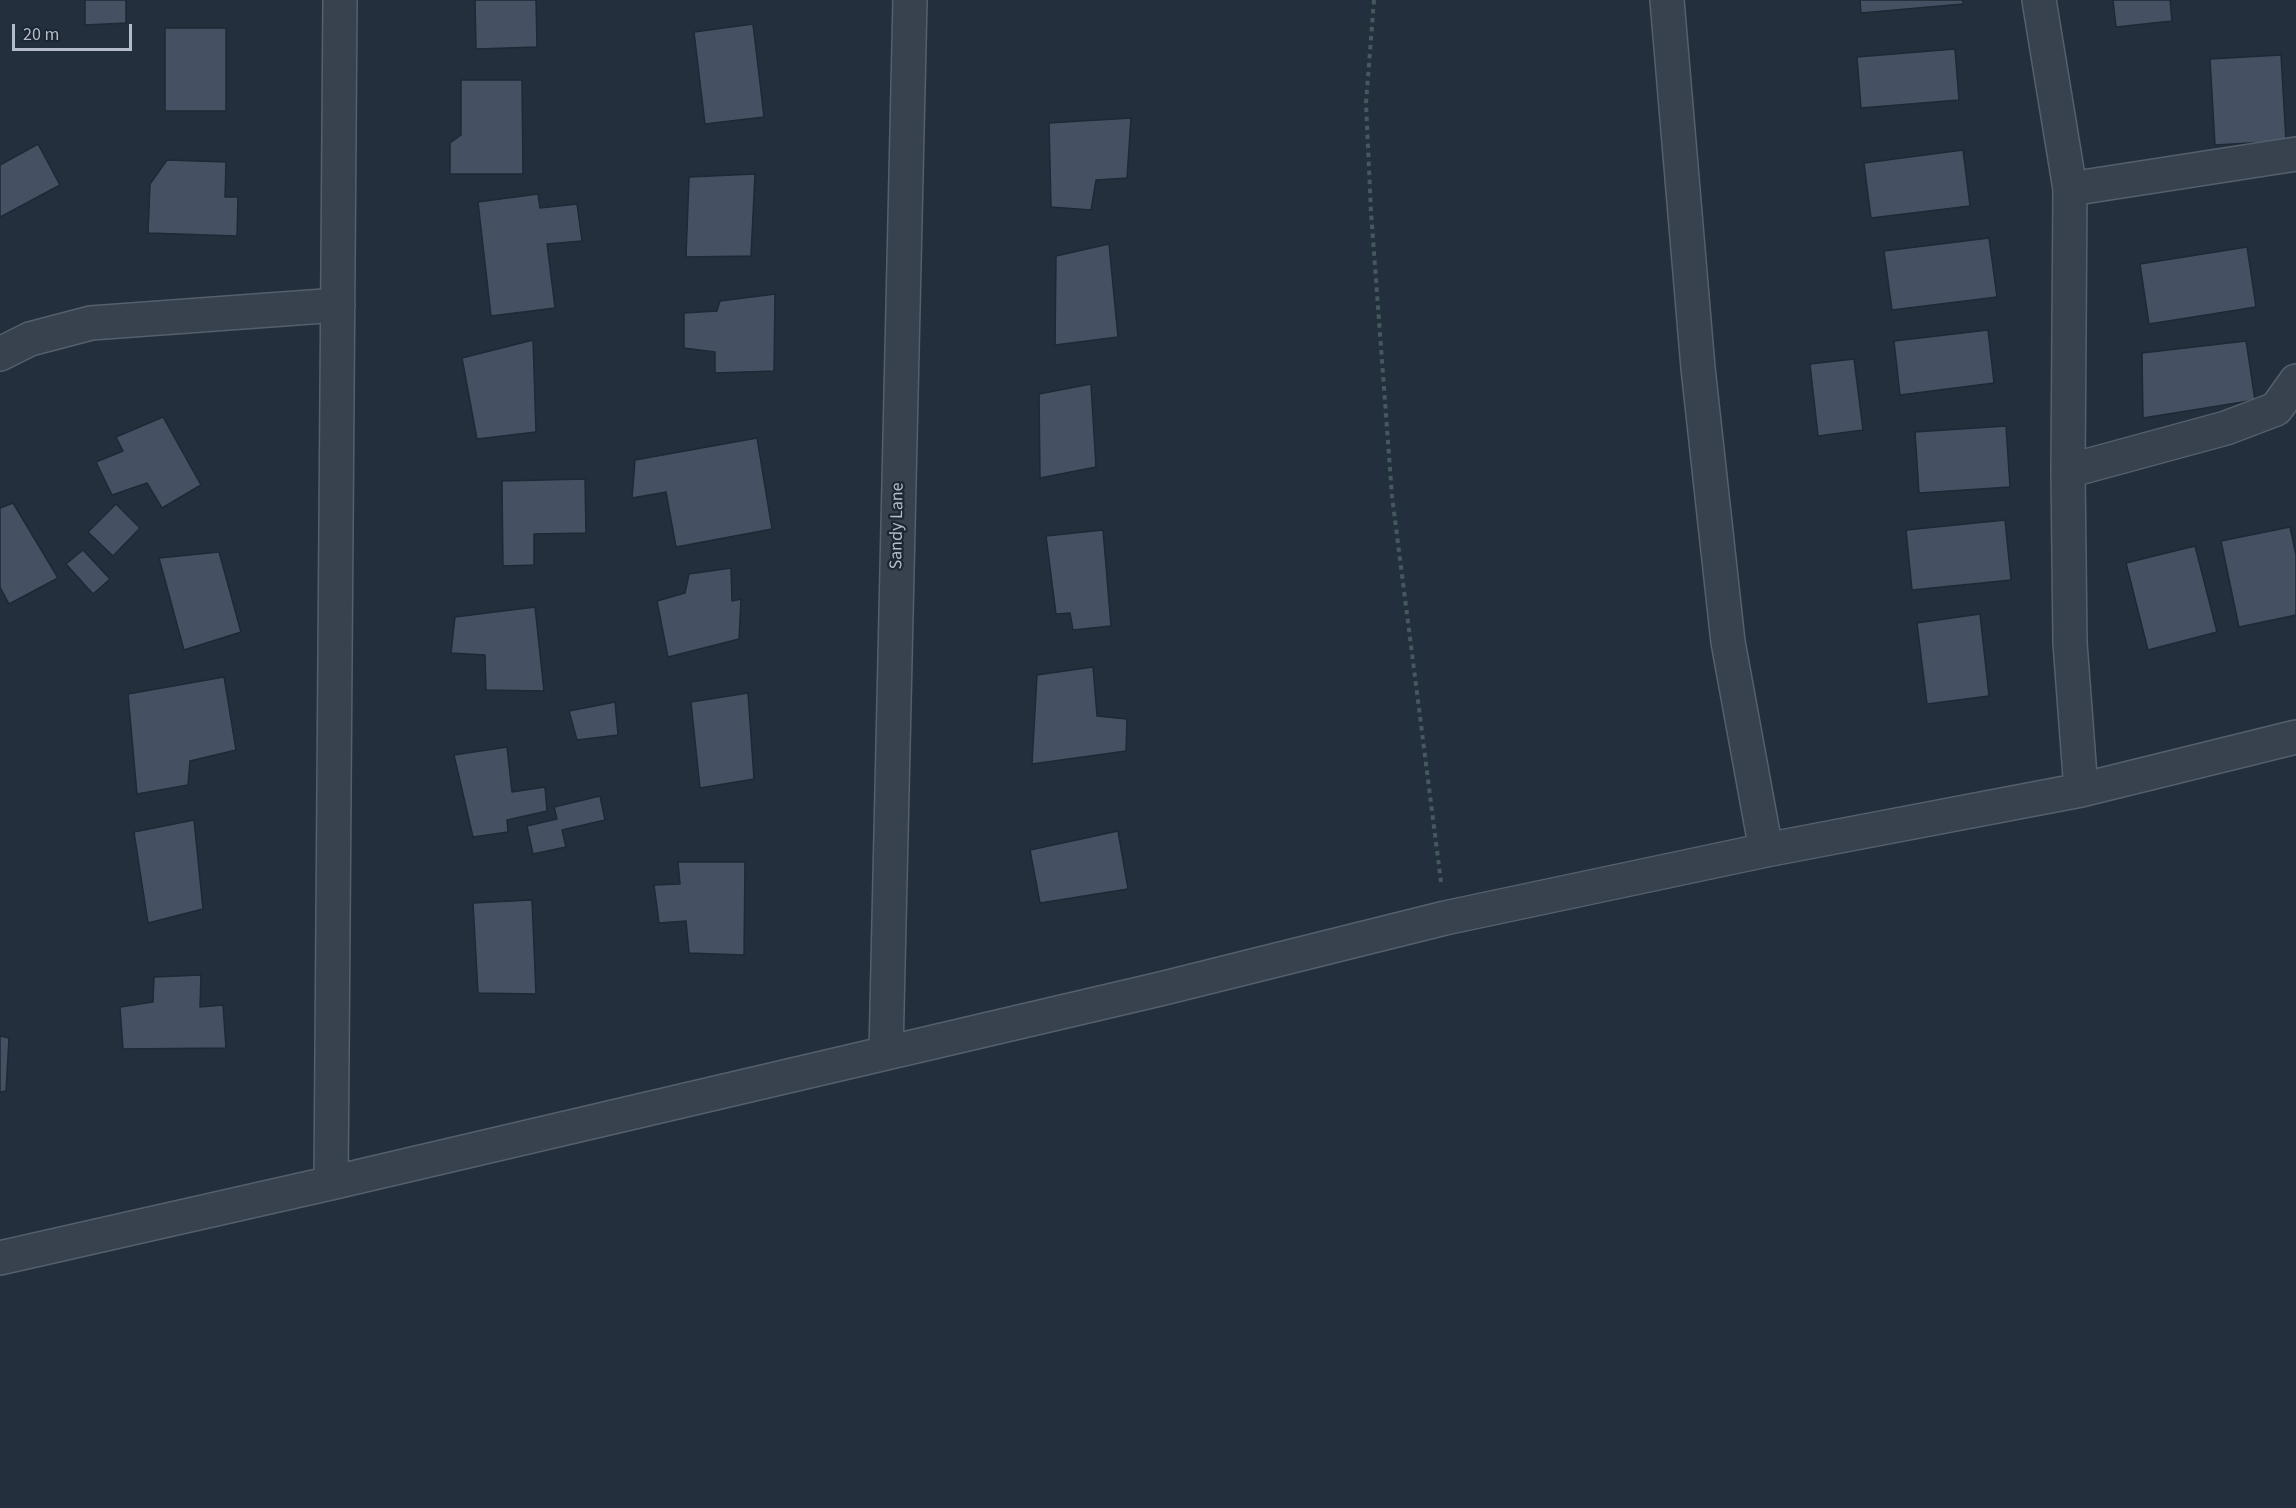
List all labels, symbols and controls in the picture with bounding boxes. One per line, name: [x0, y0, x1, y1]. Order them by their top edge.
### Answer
scale bar: [15, 12, 135, 50]
text: 20 m: [23, 22, 59, 47]
street label: Sandy Lane: [886, 482, 910, 570]

